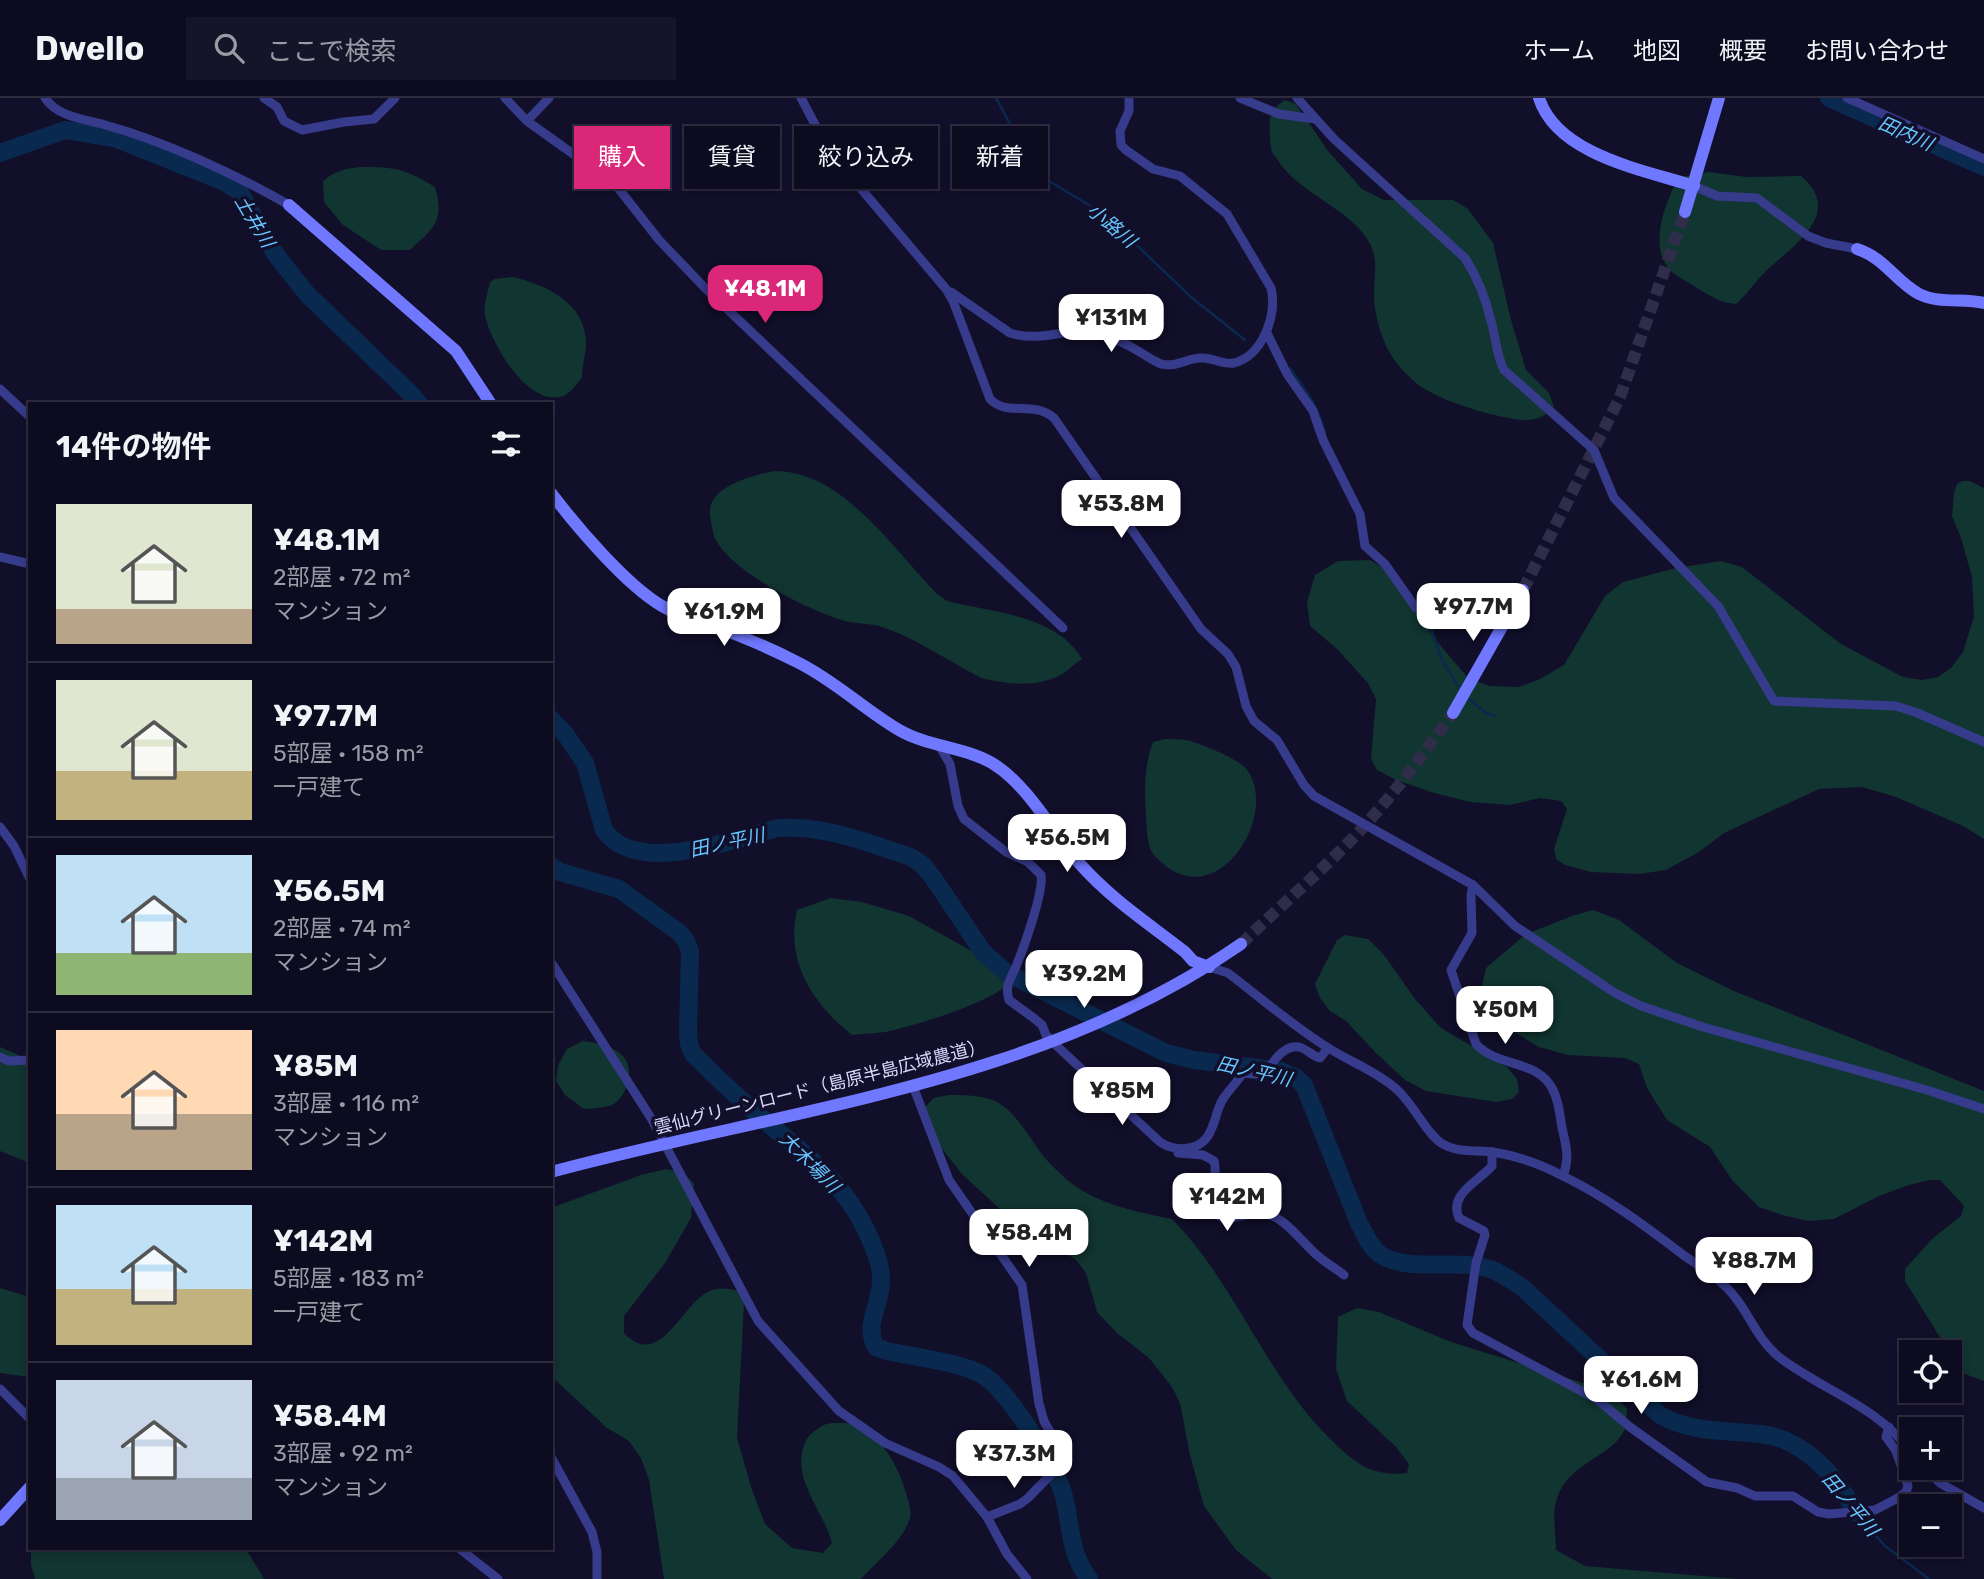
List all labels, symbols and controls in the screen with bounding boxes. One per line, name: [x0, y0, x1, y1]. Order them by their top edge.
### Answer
search box: [186, 17, 676, 80]
text: Dwello: [35, 29, 144, 68]
icon: search: [210, 29, 248, 67]
text: ここで検索: [266, 36, 396, 67]
text: ホーム: [1524, 37, 1595, 65]
text: 地図: [1633, 37, 1681, 65]
text: 概要: [1719, 37, 1767, 65]
text: お問い合わせ: [1805, 37, 1949, 65]
water label: 田内川: [1875, 111, 1938, 156]
chip: 購入: [574, 126, 670, 189]
chip: 賃貸: [684, 126, 780, 189]
chip: 絞り込み: [794, 126, 938, 189]
chip: 新着: [952, 126, 1048, 189]
water label: 土井川: [230, 191, 280, 253]
water label: 小路川: [1082, 198, 1142, 254]
pin: ¥48.1M: [708, 266, 822, 325]
text: ¥48.1M: [724, 274, 806, 302]
pin: ¥131M: [1062, 294, 1160, 354]
text: ¥131M: [1075, 303, 1147, 331]
icon: filters: [487, 425, 525, 463]
text: 14件の物件: [56, 429, 211, 465]
pin: ¥53.8M: [1064, 480, 1178, 540]
text: ¥53.8M: [1078, 489, 1164, 517]
text: ¥48.1M: [273, 522, 381, 558]
icon: home: [112, 532, 196, 616]
text: 2部屋 · 72 m²: [273, 563, 411, 591]
pin: ¥97.7M: [1416, 584, 1530, 643]
pin: ¥61.9M: [667, 588, 781, 648]
text: ¥97.7M: [1433, 592, 1513, 620]
text: マンション: [273, 597, 388, 625]
text: ¥61.9M: [683, 597, 765, 625]
text: ¥97.7M: [273, 698, 378, 734]
icon: home: [112, 708, 196, 792]
text: 5部屋 · 158 m²: [273, 739, 424, 767]
text: 一戸建て: [273, 773, 365, 801]
pin: ¥56.5M: [1010, 814, 1124, 874]
water label: 田ノ平川: [688, 823, 769, 862]
text: ¥56.5M: [1024, 823, 1110, 851]
text: ¥56.5M: [273, 873, 385, 909]
icon: home: [112, 883, 196, 967]
text: 2部屋 · 74 m²: [273, 914, 411, 942]
text: マンション: [273, 948, 388, 976]
pin: ¥39.2M: [1027, 950, 1141, 1010]
text: ¥39.2M: [1041, 959, 1127, 987]
pin: ¥50M: [1464, 986, 1546, 1046]
text: ¥50M: [1472, 995, 1538, 1023]
street label: 雲仙グリーンロード（島原半島広域農道）: [652, 1035, 988, 1139]
text: ¥85M: [273, 1048, 358, 1084]
water label: 田ノ平川: [1214, 1052, 1295, 1092]
icon: home: [112, 1058, 196, 1142]
pin: ¥85M: [1081, 1068, 1163, 1127]
text: ¥85M: [1089, 1076, 1155, 1104]
text: 3部屋 · 116 m²: [273, 1089, 419, 1117]
text: マンション: [273, 1123, 388, 1151]
water label: 大木場川: [775, 1127, 846, 1199]
pin: ¥142M: [1178, 1174, 1276, 1233]
text: ¥142M: [1189, 1182, 1265, 1210]
pin: ¥58.4M: [972, 1210, 1086, 1269]
text: ¥58.4M: [985, 1218, 1073, 1246]
text: ¥142M: [273, 1223, 373, 1259]
icon: home: [112, 1233, 196, 1317]
pin: ¥88.7M: [1697, 1238, 1811, 1297]
text: ¥88.7M: [1712, 1246, 1796, 1274]
text: 5部屋 · 183 m²: [273, 1264, 424, 1292]
text: 一戸建て: [273, 1298, 365, 1326]
map controls: [1899, 1340, 1962, 1557]
button: locate: [1899, 1340, 1962, 1403]
pin: ¥61.6M: [1584, 1356, 1698, 1416]
text: ¥61.6M: [1600, 1365, 1682, 1393]
text: ¥58.4M: [273, 1398, 387, 1434]
icon: home: [112, 1408, 196, 1492]
button: +: [1899, 1417, 1962, 1480]
pin: ¥37.3M: [957, 1430, 1071, 1490]
text: 3部屋 · 92 m²: [273, 1439, 413, 1467]
text: ¥37.3M: [972, 1439, 1056, 1467]
water label: 田ノ平川: [1817, 1468, 1885, 1542]
text: マンション: [273, 1473, 388, 1501]
button: −: [1899, 1494, 1962, 1557]

